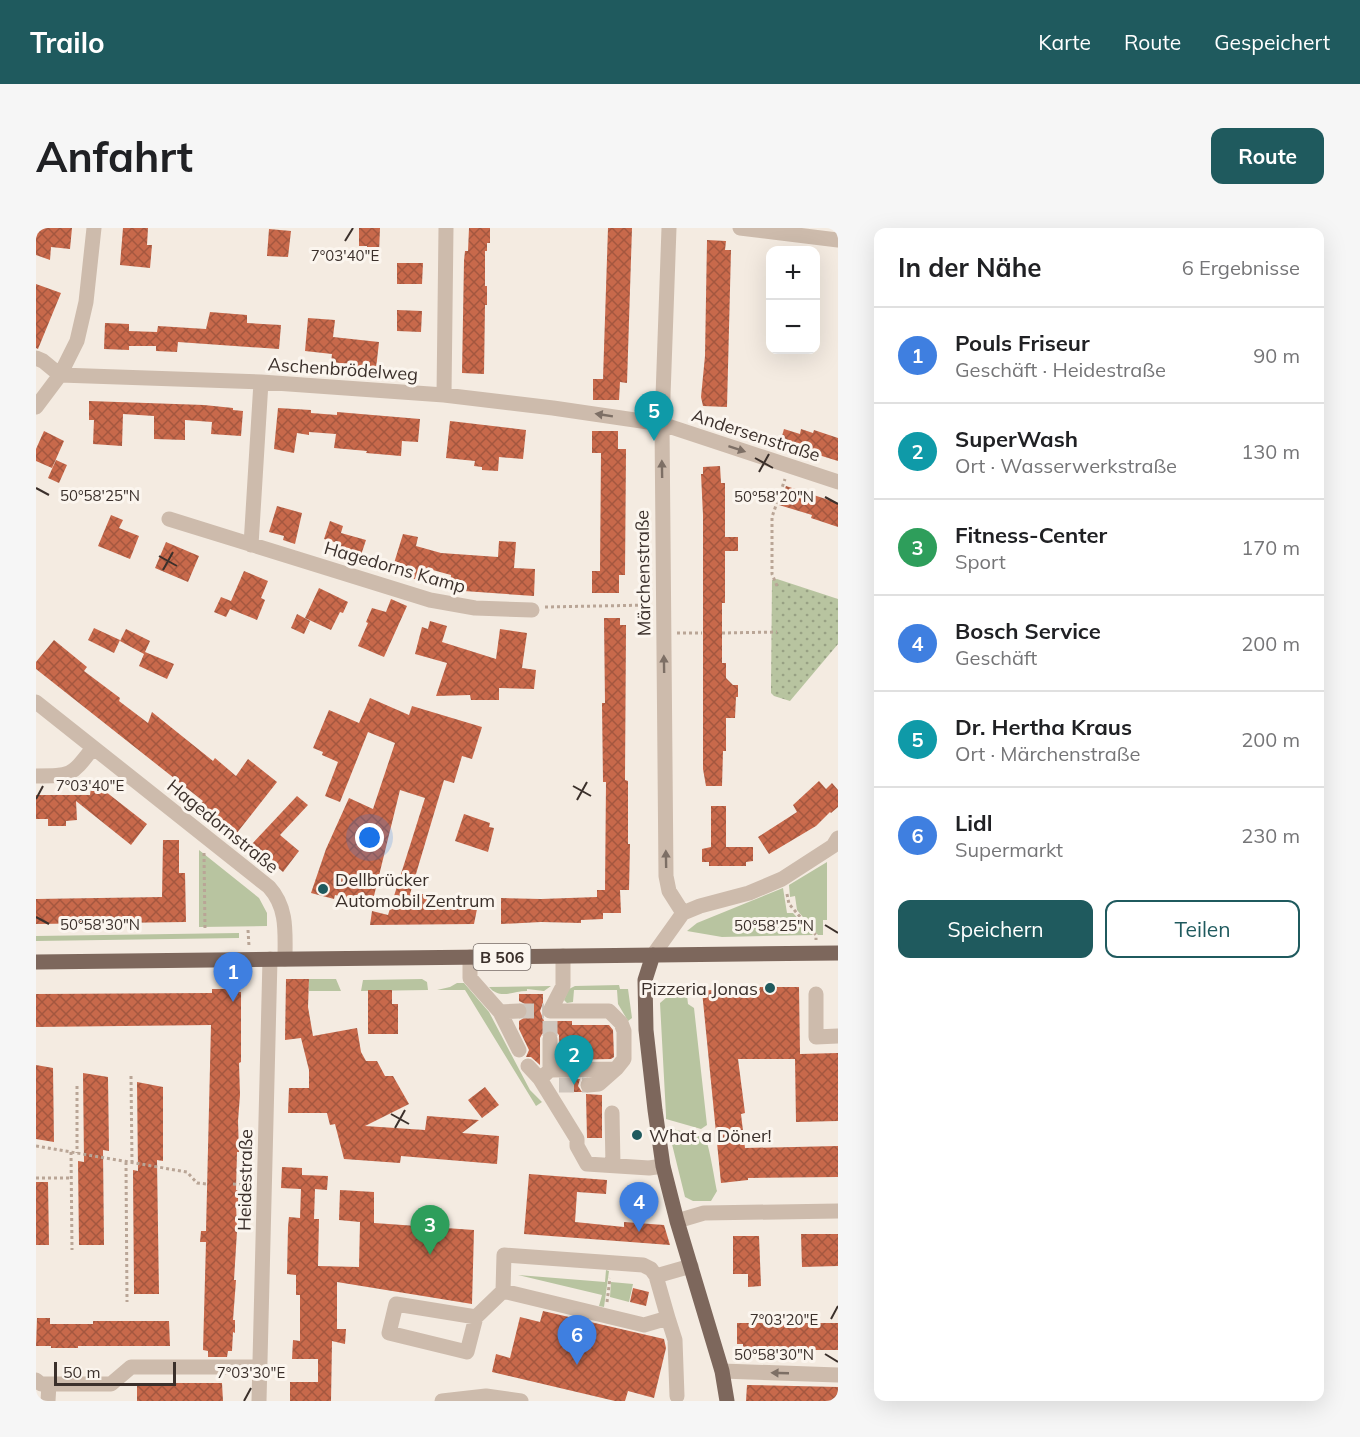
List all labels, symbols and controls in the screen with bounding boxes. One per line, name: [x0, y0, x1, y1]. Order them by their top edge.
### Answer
text: Trailo: [30, 25, 105, 60]
text: Karte: [1038, 29, 1091, 55]
text: Route: [1124, 29, 1181, 55]
text: Gespeichert: [1214, 29, 1330, 55]
button: Route: [1211, 128, 1324, 184]
text: Anfahrt: [36, 130, 193, 183]
text: 7°03'40"E: [311, 246, 379, 265]
map controls: [766, 246, 820, 354]
button: +: [766, 246, 820, 300]
text: In der Nähe: [898, 251, 1042, 284]
text: 6 Ergebnisse: [1182, 255, 1300, 280]
button: −: [766, 300, 820, 354]
text: Pouls Friseur: [955, 329, 1090, 357]
text: 1: [912, 343, 924, 368]
text: 90 m: [1253, 343, 1300, 368]
street label: Aschenbrödelweg: [267, 352, 419, 386]
text: Geschäft · Heidestraße: [955, 357, 1166, 382]
pin: 5: [634, 392, 674, 441]
street label: Andersenstraße: [689, 403, 823, 467]
one-way arrow: [594, 411, 613, 420]
text: SuperWash: [955, 425, 1078, 453]
text: 2: [912, 439, 924, 464]
text: 130 m: [1241, 439, 1300, 464]
one-way arrow: [728, 445, 746, 454]
text: Ort · Wasserwerkstraße: [955, 453, 1177, 478]
one-way arrow: [657, 460, 667, 479]
text: 50°58'25"N: [60, 486, 140, 505]
text: 50°58'20"N: [734, 487, 814, 506]
street label: Märchenstraße: [630, 510, 656, 636]
text: Fitness-Center: [955, 521, 1107, 549]
text: 3: [912, 535, 924, 560]
text: 170 m: [1241, 535, 1300, 560]
street label: Hagedorns Kamp: [322, 536, 468, 598]
text: Sport: [955, 549, 1006, 574]
text: Bosch Service: [955, 617, 1101, 645]
text: 4: [912, 631, 924, 656]
text: 200 m: [1241, 631, 1300, 656]
text: Geschäft: [955, 645, 1037, 670]
one-way arrow: [659, 655, 669, 674]
text: Dr. Hertha Kraus: [955, 713, 1132, 741]
text: 5: [912, 727, 924, 752]
text: 200 m: [1241, 727, 1300, 752]
text: Ort · Märchenstraße: [955, 741, 1140, 766]
street label: Hagedornstraße: [163, 774, 283, 878]
text: 7°03'40"E: [56, 776, 124, 795]
text: Lidl: [955, 809, 992, 837]
your location: [355, 823, 384, 852]
text: 6: [912, 823, 924, 848]
text: 230 m: [1241, 823, 1300, 848]
text: Supermarkt: [955, 837, 1063, 862]
one-way arrow: [661, 850, 671, 869]
place label: Dellbrücker Automobil Zentrum: [335, 868, 495, 912]
marker: Dellbrücker Automobil Zentrum: [316, 882, 330, 896]
button: Speichern: [898, 900, 1093, 958]
button: Teilen: [1105, 900, 1300, 958]
text: 50°58'30"N: [60, 915, 140, 934]
text: 50°58'25"N: [734, 916, 814, 935]
road number: B 506: [474, 944, 530, 970]
pin: 1: [214, 952, 252, 1002]
place label: Pizzeria Jonas: [641, 977, 758, 1000]
marker: Pizzeria Jonas: [763, 981, 777, 995]
pin: 2: [554, 1036, 594, 1085]
place label: What a Döner!: [649, 1124, 772, 1147]
marker: What a Döner!: [630, 1128, 644, 1142]
street label: Heidestraße: [233, 1129, 257, 1231]
pin: 4: [620, 1182, 658, 1232]
pin: 3: [410, 1206, 450, 1255]
text: 7°03'20"E: [750, 1310, 818, 1329]
pin: 6: [558, 1316, 596, 1365]
text: 50°58'30"N: [734, 1345, 814, 1364]
scale bar: [54, 1359, 176, 1386]
text: 50 m: [63, 1362, 100, 1382]
text: 7°03'30"E: [217, 1363, 285, 1382]
one-way arrow: [771, 1368, 790, 1378]

